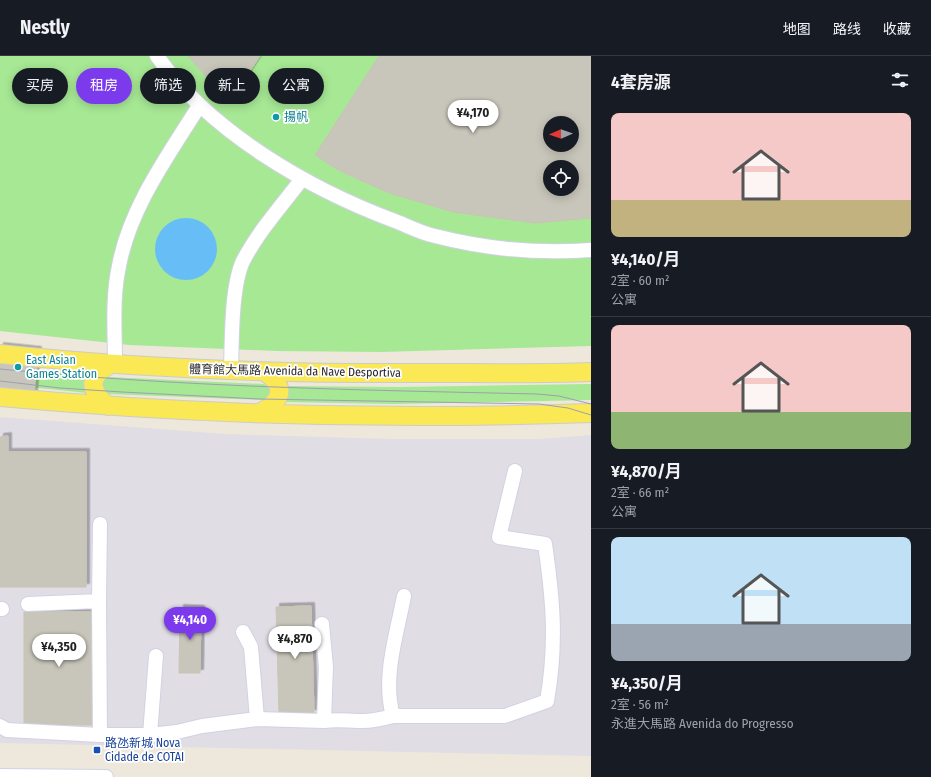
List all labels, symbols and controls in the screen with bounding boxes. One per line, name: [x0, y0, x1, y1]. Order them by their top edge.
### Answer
text: Nestly: [20, 16, 70, 39]
text: 地图: [783, 21, 811, 38]
text: 路线: [833, 21, 861, 38]
text: 收藏: [883, 21, 911, 38]
chip: 买房: [12, 68, 68, 104]
chip: 租房: [76, 68, 132, 104]
chip: 筛选: [140, 68, 196, 104]
chip: 新上: [204, 68, 260, 104]
chip: 公寓: [268, 68, 324, 104]
icon: filters: [889, 69, 911, 91]
text: 4套房源: [611, 72, 671, 93]
pin: ¥4,170: [440, 100, 506, 134]
text: ¥4,170: [457, 105, 489, 120]
place label: 揚帆: [284, 110, 308, 124]
marker: 揚帆: [271, 112, 281, 122]
north arrow: [543, 116, 579, 152]
map controls: [543, 116, 579, 196]
icon: home: [725, 139, 797, 211]
button: locate: [543, 160, 579, 196]
text: ¥4,140/月: [611, 249, 681, 270]
text: 2室 · 60 m²: [611, 273, 670, 288]
text: 公寓: [611, 292, 637, 307]
icon: home: [725, 351, 797, 423]
place label: East Asian Games Station: [26, 353, 97, 381]
marker: East Asian Games Station: [13, 362, 23, 372]
street label: 體育館大馬路 Avenida da Nave Desportiva: [189, 362, 401, 380]
text: ¥4,870/月: [611, 461, 682, 482]
text: 2室 · 66 m²: [611, 485, 669, 500]
text: 公寓: [611, 504, 637, 519]
icon: home: [725, 563, 797, 635]
pin: ¥4,140: [157, 607, 223, 641]
text: ¥4,140: [173, 612, 207, 627]
pin: ¥4,870: [262, 626, 328, 660]
text: ¥4,870: [277, 631, 313, 646]
pin: ¥4,350: [26, 634, 92, 668]
text: ¥4,350: [41, 639, 77, 654]
text: ¥4,350/月: [611, 673, 683, 694]
text: 2室 · 56 m²: [611, 697, 669, 712]
text: 永進大馬路 Avenida do Progresso: [611, 716, 794, 731]
place label: 路氹新城 Nova Cidade de COTAI: [105, 736, 184, 764]
marker: 路氹新城 Nova Cidade de COTAI: [92, 745, 102, 755]

